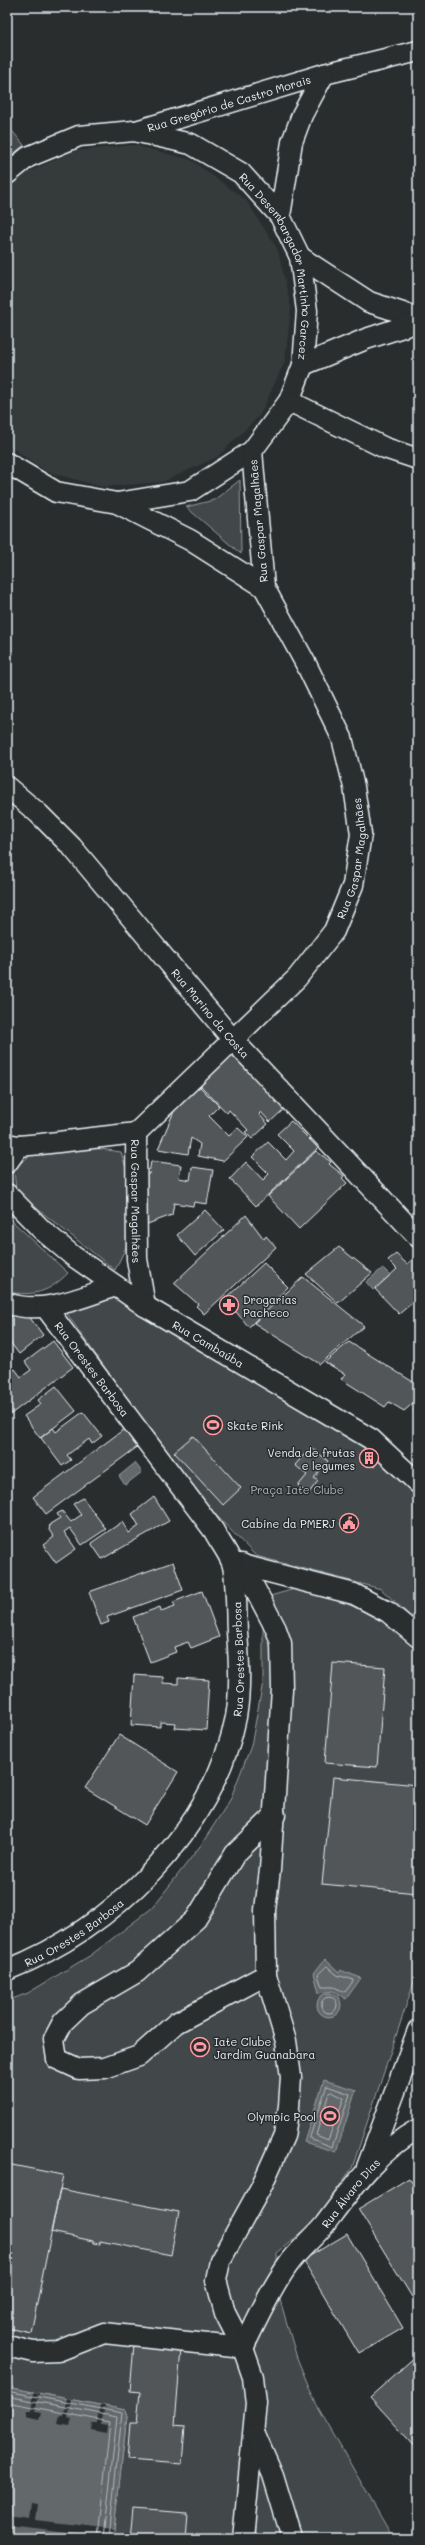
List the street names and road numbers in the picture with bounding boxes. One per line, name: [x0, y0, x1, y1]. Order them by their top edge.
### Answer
street label: Rua Gregório de Castro Morais: [145, 71, 312, 135]
street label: Rua Desembargador Martinho Garcez: [236, 169, 315, 361]
street label: Rua Gaspar Magalhães: [245, 459, 271, 583]
street label: Rua Gaspar Magalhães: [332, 797, 369, 921]
street label: Rua Marino da Costa: [169, 965, 253, 1061]
street label: Rua Gaspar Magalhães: [129, 1139, 145, 1264]
street label: Rua Cambaúba: [170, 1316, 247, 1370]
street label: Rua Orestes Barbosa: [51, 1318, 133, 1420]
street label: Rua Orestes Barbosa: [229, 1601, 247, 1718]
street label: Rua Orestes Barbosa: [22, 1895, 127, 1969]
street label: Rua Álvaro Dias: [318, 2155, 383, 2230]

